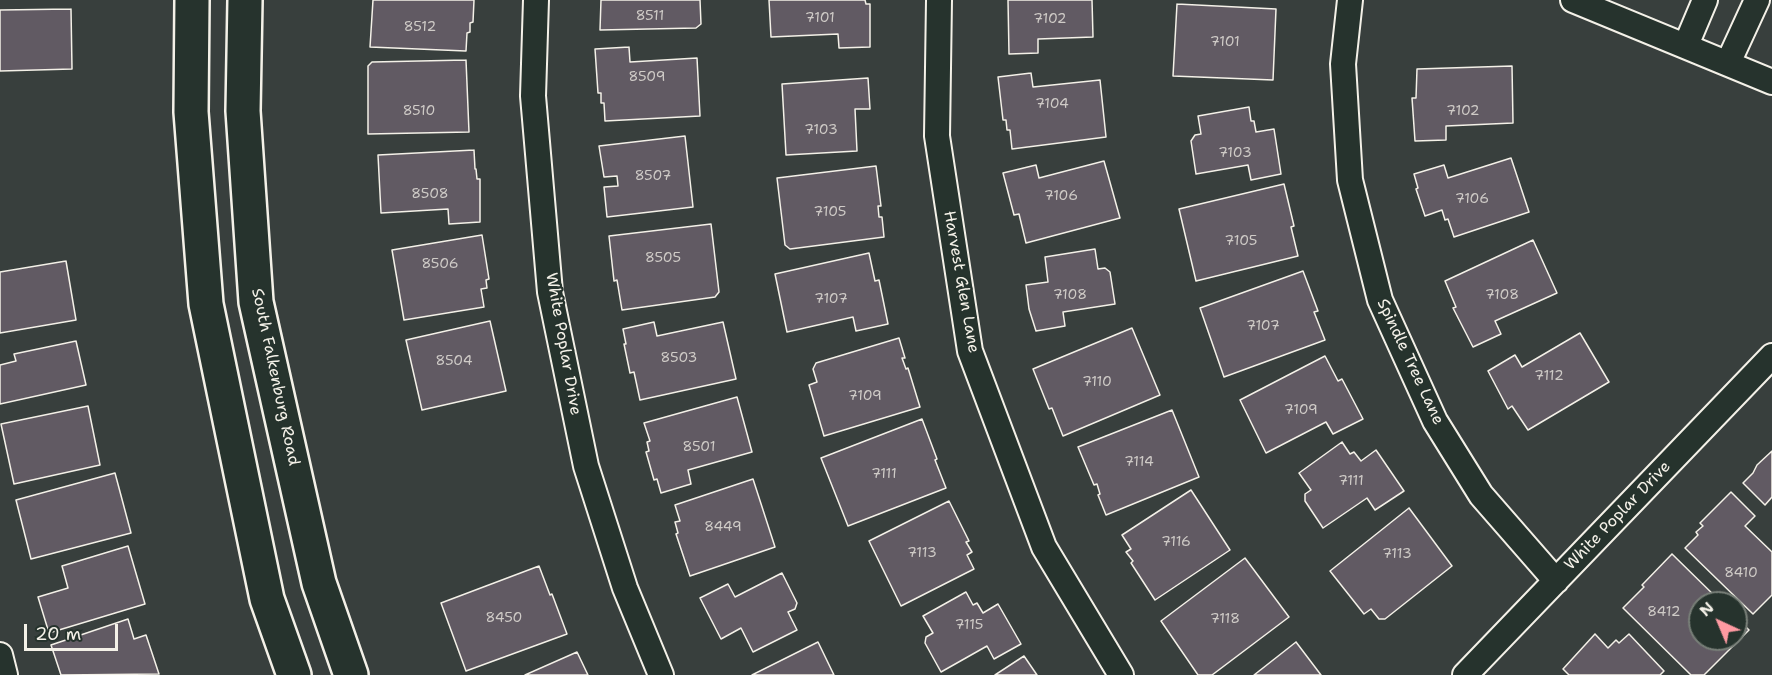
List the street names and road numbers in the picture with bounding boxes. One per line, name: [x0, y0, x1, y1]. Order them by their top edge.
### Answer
street label: Harvest Glen Lane: [939, 209, 983, 355]
street label: White Poplar Drive: [541, 271, 585, 417]
street label: South Falkenburg Road: [247, 287, 303, 467]
street label: Spindle Tree Lane: [1372, 296, 1448, 428]
street label: White Poplar Drive: [1561, 457, 1675, 575]

